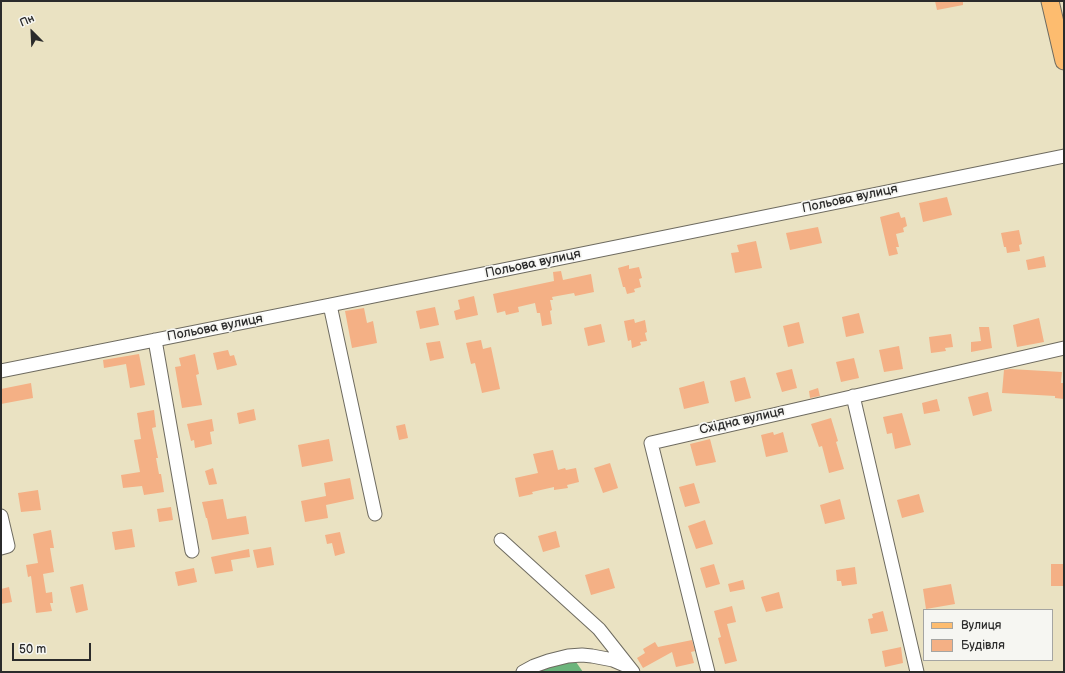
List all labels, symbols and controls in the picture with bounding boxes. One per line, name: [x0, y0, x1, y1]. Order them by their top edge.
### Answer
north arrow: [12, 12, 52, 52]
text: Пн: [18, 12, 36, 30]
street label: Польова вулиця: [801, 181, 899, 217]
street label: Польова вулиця: [484, 246, 582, 282]
street label: Польова вулиця: [166, 311, 264, 345]
street label: Східна вулиця: [698, 404, 786, 438]
legend: [923, 609, 1053, 661]
text: Вулиця: [961, 618, 1001, 633]
scale bar: [14, 635, 93, 661]
text: Будівля: [961, 638, 1005, 653]
text: 50 m: [19, 642, 46, 657]

